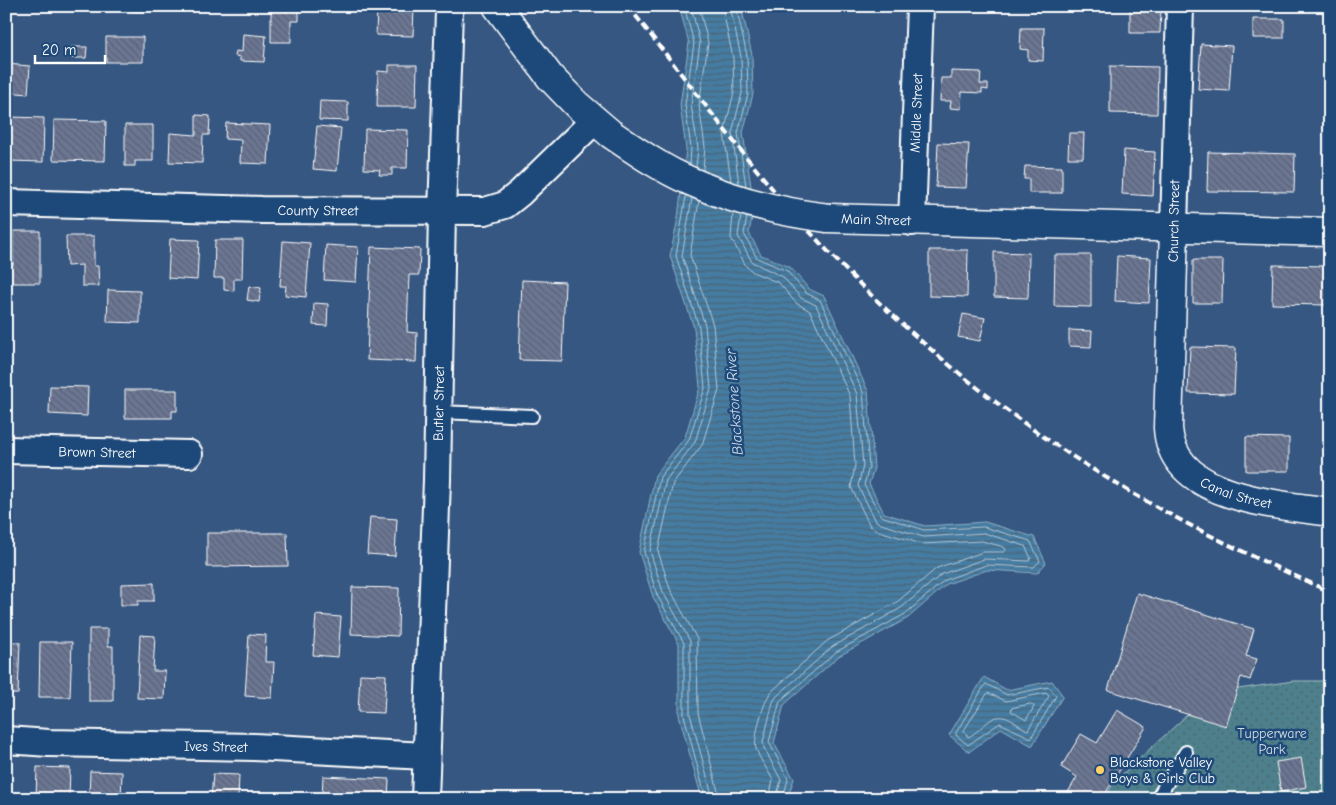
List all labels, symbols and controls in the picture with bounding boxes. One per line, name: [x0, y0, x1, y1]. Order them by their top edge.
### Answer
scale bar: [35, 32, 105, 64]
text: 20 m: [42, 41, 76, 59]
street label: Middle Street: [906, 72, 926, 153]
street label: Church Street: [1165, 179, 1183, 262]
street label: County Street: [277, 202, 359, 219]
street label: Main Street: [841, 210, 912, 229]
water label: Blackstone River: [721, 347, 747, 456]
street label: Butler Street: [429, 364, 448, 441]
street label: Brown Street: [58, 443, 137, 461]
street label: Canal Street: [1197, 473, 1274, 512]
park label: Tupperware Park: [1237, 725, 1307, 758]
street label: Ives Street: [184, 737, 249, 755]
place label: Blackstone Valley Boys & Girls Club: [1110, 754, 1215, 787]
marker: Blackstone Valley Boys & Girls Club: [1094, 764, 1106, 776]

